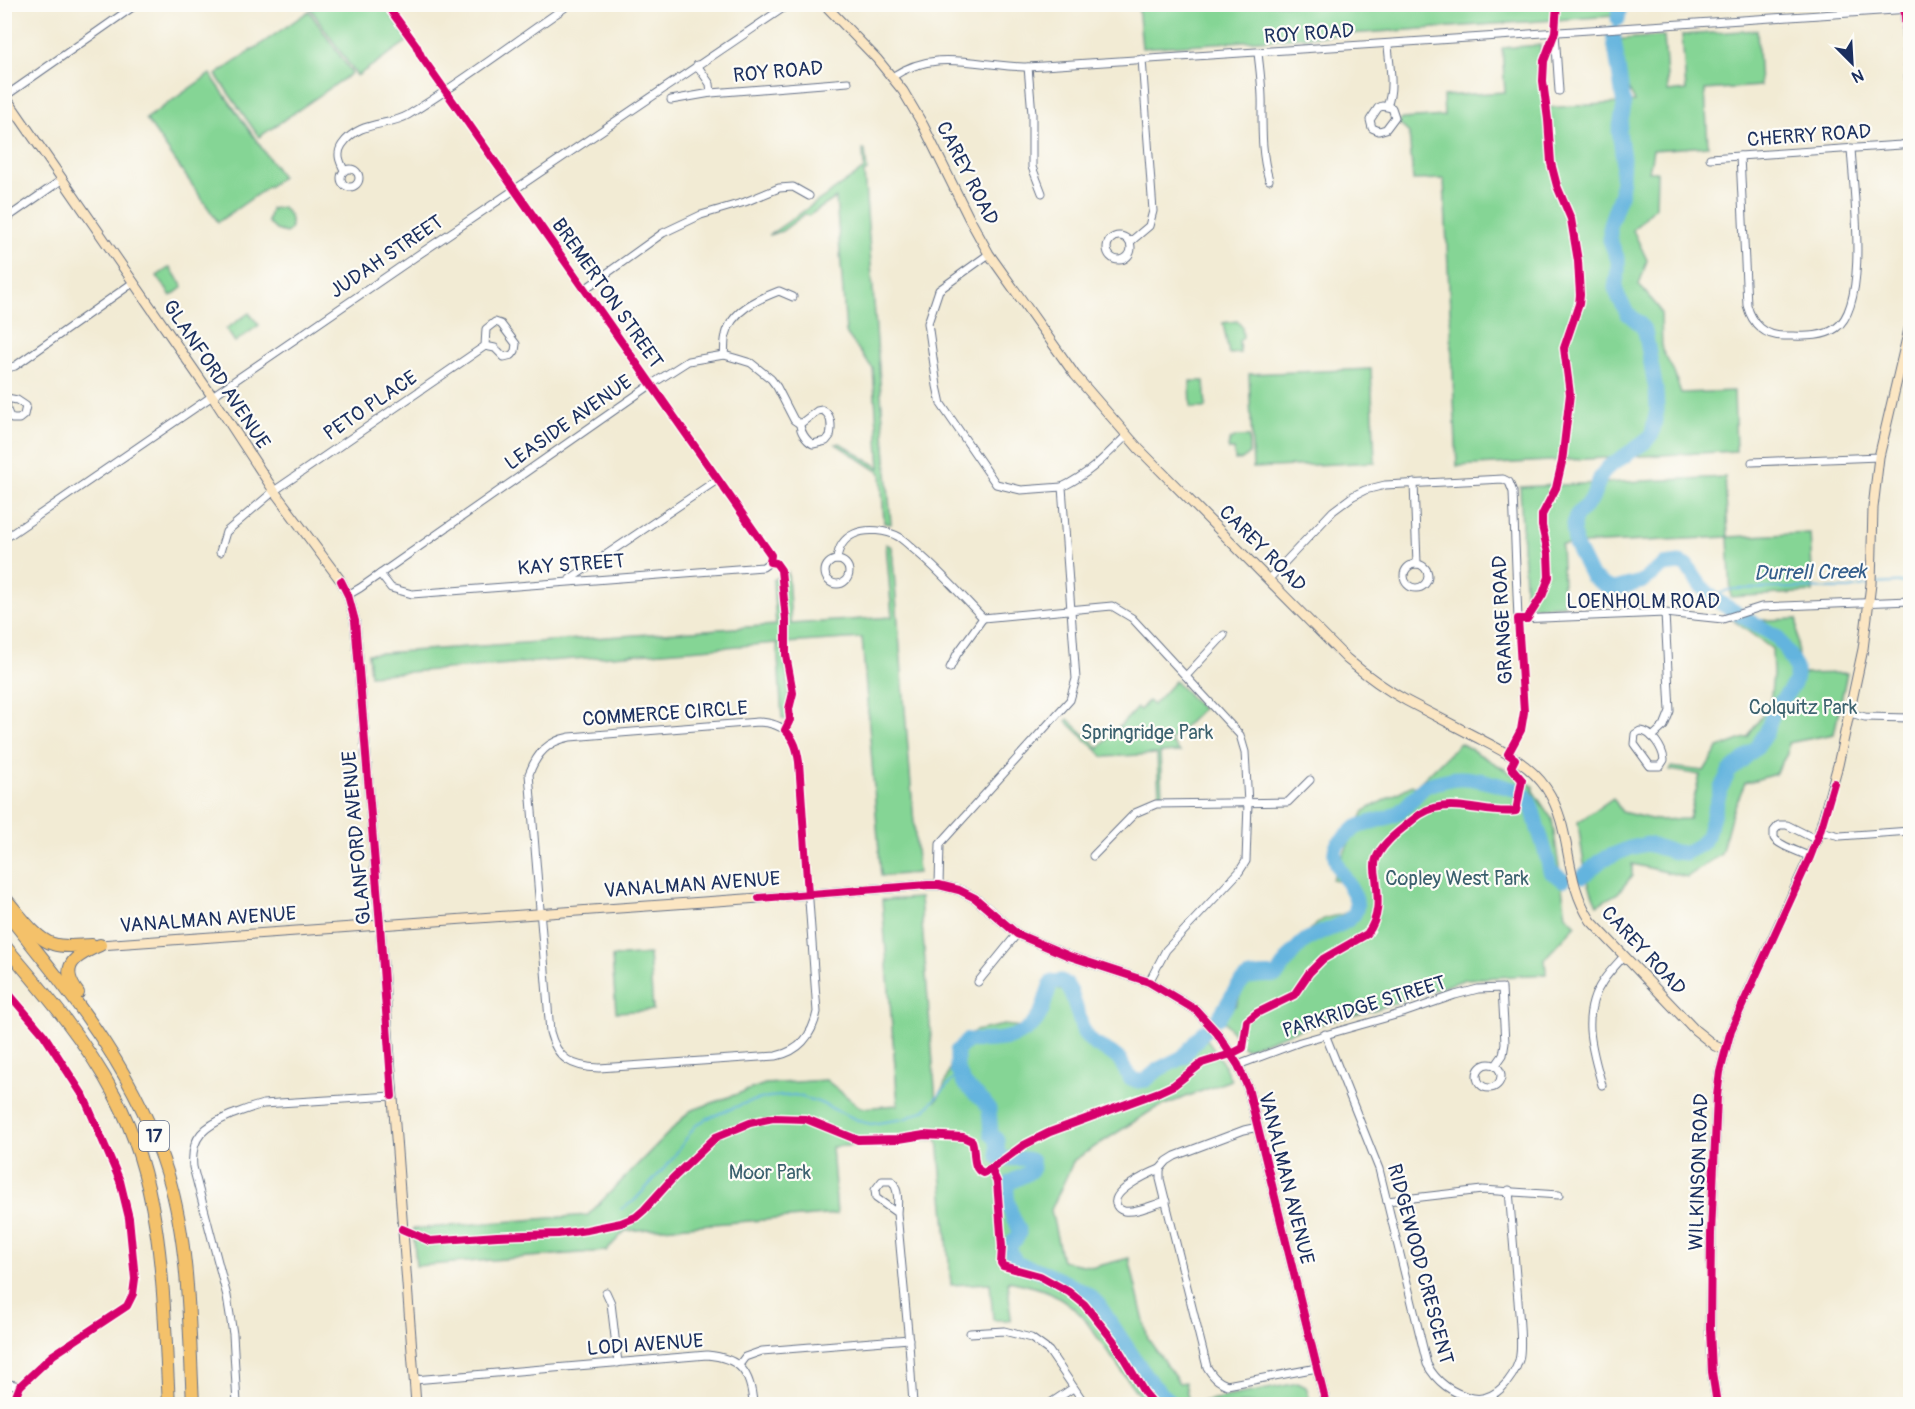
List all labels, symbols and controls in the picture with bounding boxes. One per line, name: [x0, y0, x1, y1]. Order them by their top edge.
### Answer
street label: ROY ROAD: [1263, 18, 1355, 49]
north arrow: [1822, 33, 1882, 93]
street label: ROY ROAD: [732, 55, 824, 88]
text: N: [1849, 64, 1867, 87]
street label: CAREY ROAD: [931, 117, 1004, 229]
street label: CHERRY ROAD: [1746, 119, 1872, 152]
street label: JUDAH STREET: [325, 209, 448, 304]
street label: BREMERTON STREET: [546, 213, 669, 373]
street label: GLANFORD AVENUE: [157, 295, 276, 454]
street label: PETO PLACE: [319, 365, 422, 446]
street label: LEASIDE AVENUE: [500, 369, 637, 476]
street label: CAREY ROAD: [1214, 500, 1311, 597]
street label: KAY STREET: [517, 548, 625, 581]
street label: GRANGE ROAD: [1487, 555, 1518, 685]
water label: Durrell Creek: [1754, 558, 1869, 587]
street label: LOENHOLM ROAD: [1566, 589, 1720, 614]
street label: COMMERCE CIRCLE: [582, 695, 749, 732]
park label: Colquitz Park: [1749, 695, 1858, 720]
park label: Springridge Park: [1081, 720, 1214, 745]
street label: GLANFORD AVENUE: [336, 750, 377, 926]
street label: VANALMAN AVENUE: [603, 866, 781, 903]
park label: Copley West Park: [1385, 866, 1529, 891]
street label: CAREY ROAD: [1596, 900, 1691, 1000]
street label: VANALMAN AVENUE: [119, 901, 297, 938]
street label: PARKRIDGE STREET: [1279, 970, 1449, 1043]
street label: VANALMAN AVENUE: [1253, 1089, 1320, 1267]
street label: WILKINSON ROAD: [1683, 1093, 1714, 1251]
road number: 17: [139, 1121, 169, 1151]
park label: Moor Park: [729, 1160, 812, 1185]
street label: RIDGEWOOD CRESCENT: [1382, 1161, 1459, 1367]
street label: LODI AVENUE: [586, 1328, 704, 1361]

